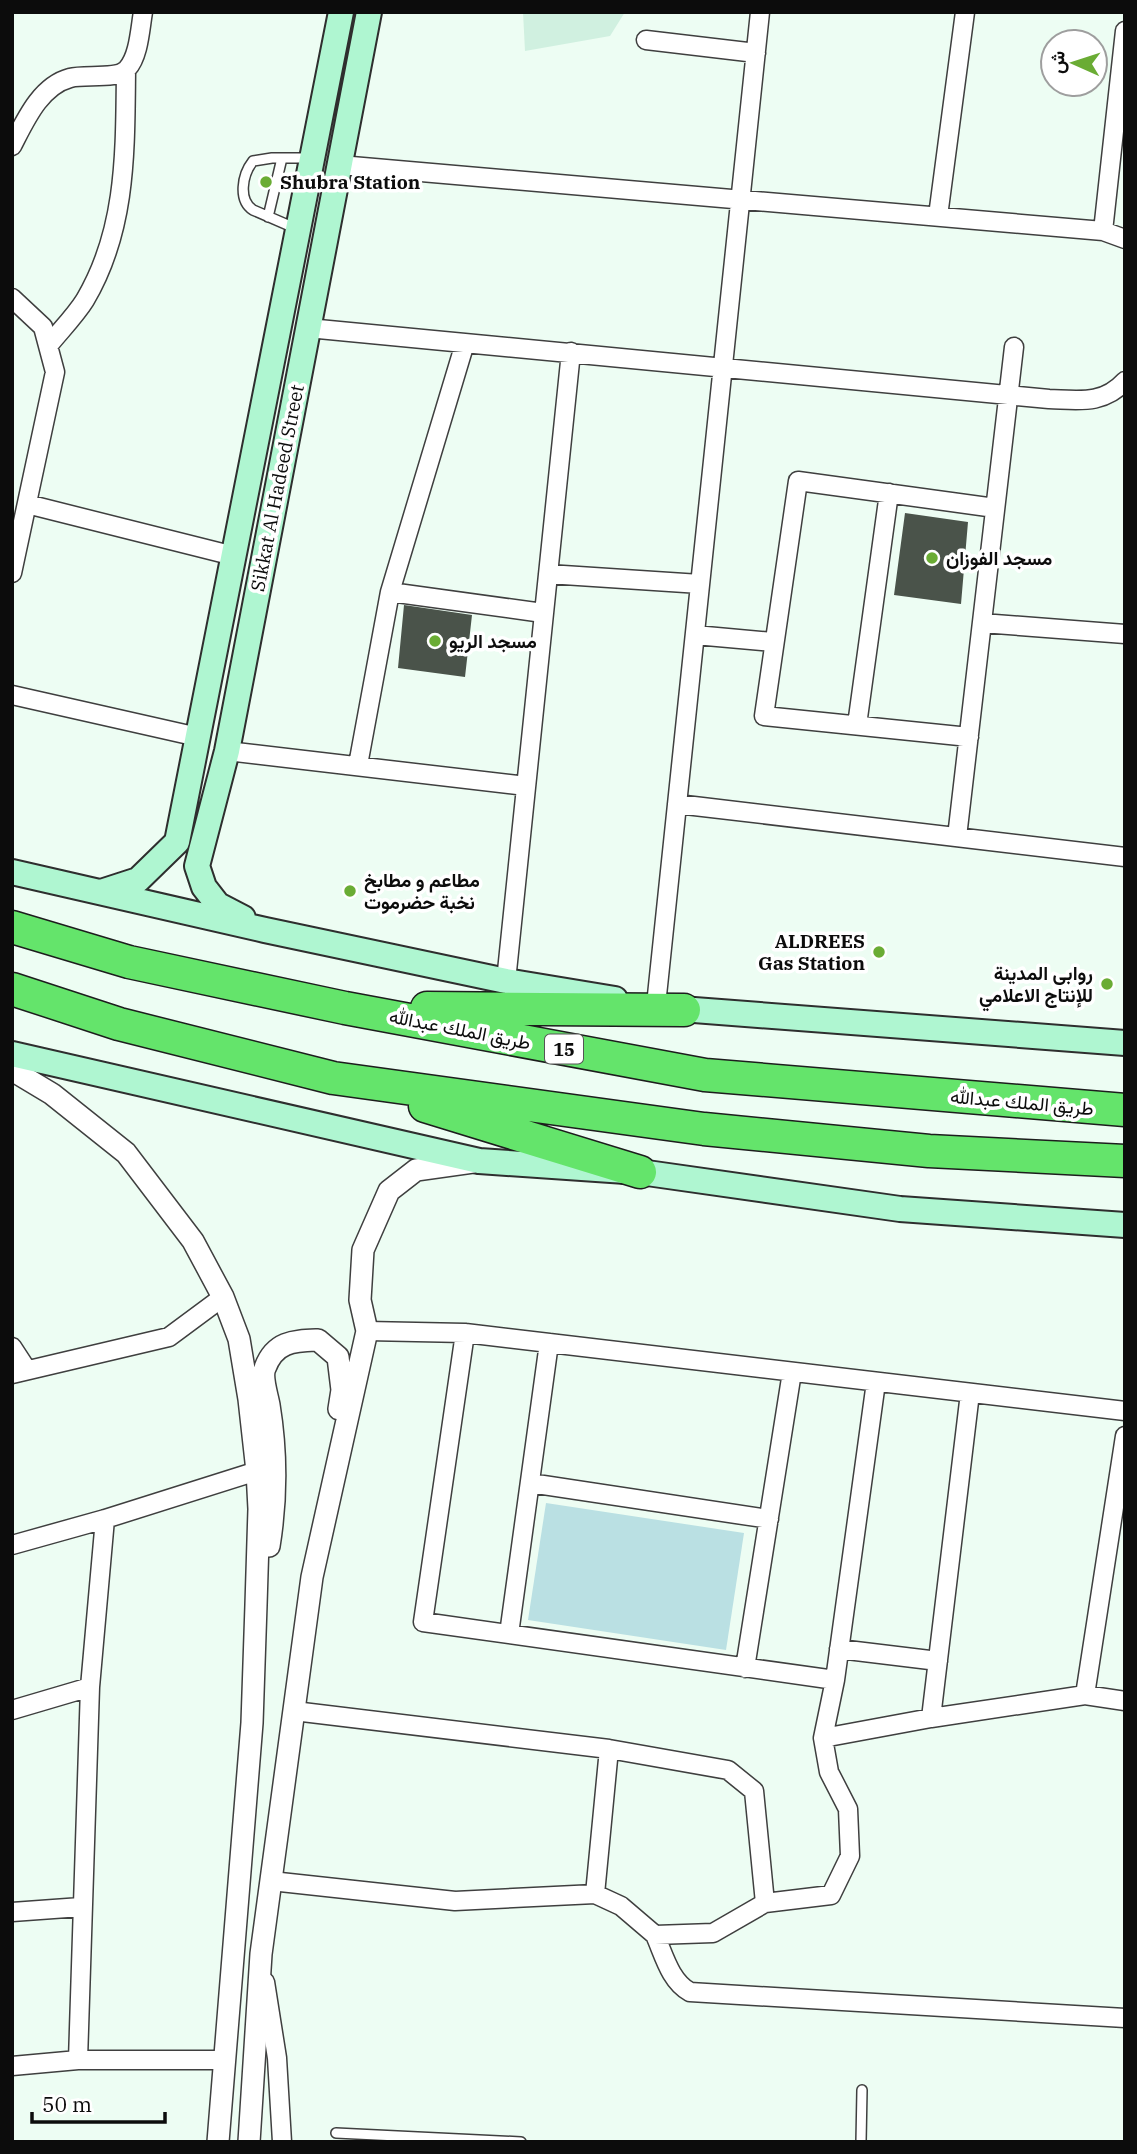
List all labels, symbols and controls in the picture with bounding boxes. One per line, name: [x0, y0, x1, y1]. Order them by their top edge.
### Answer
north arrow: [1039, 28, 1109, 98]
text: ش: [1044, 50, 1070, 74]
place label: Shubra Station: [280, 170, 421, 194]
marker: Shubra Station: [258, 174, 274, 190]
street label: Sikkat Al Hadeed Street: [245, 382, 309, 594]
place label: مسجد الفوزان: [946, 546, 1052, 571]
marker: مسجد الفوزان: [924, 550, 940, 566]
place label: مسجد الريو: [449, 629, 537, 654]
marker: مسجد الريو: [427, 633, 443, 649]
place label: مطاعم و مطابخ نخبة حضرموت: [364, 868, 480, 915]
marker: مطاعم و مطابخ نخبة حضرموت: [342, 883, 358, 899]
place label: ALDREES Gas Station: [758, 929, 865, 975]
marker: ALDREES Gas Station: [871, 944, 887, 960]
place label: روابي المدينة للإنتاج الاعلامي: [979, 961, 1093, 1012]
marker: روابي المدينة للإنتاج الاعلامي: [1099, 976, 1115, 992]
street label: طريق الملك عبدالله: [387, 1004, 533, 1054]
road number: 15: [545, 1034, 583, 1064]
street label: طريق الملك عبدالله: [949, 1084, 1095, 1120]
scale bar: [32, 2080, 164, 2124]
text: 50 m: [42, 2090, 92, 2118]

